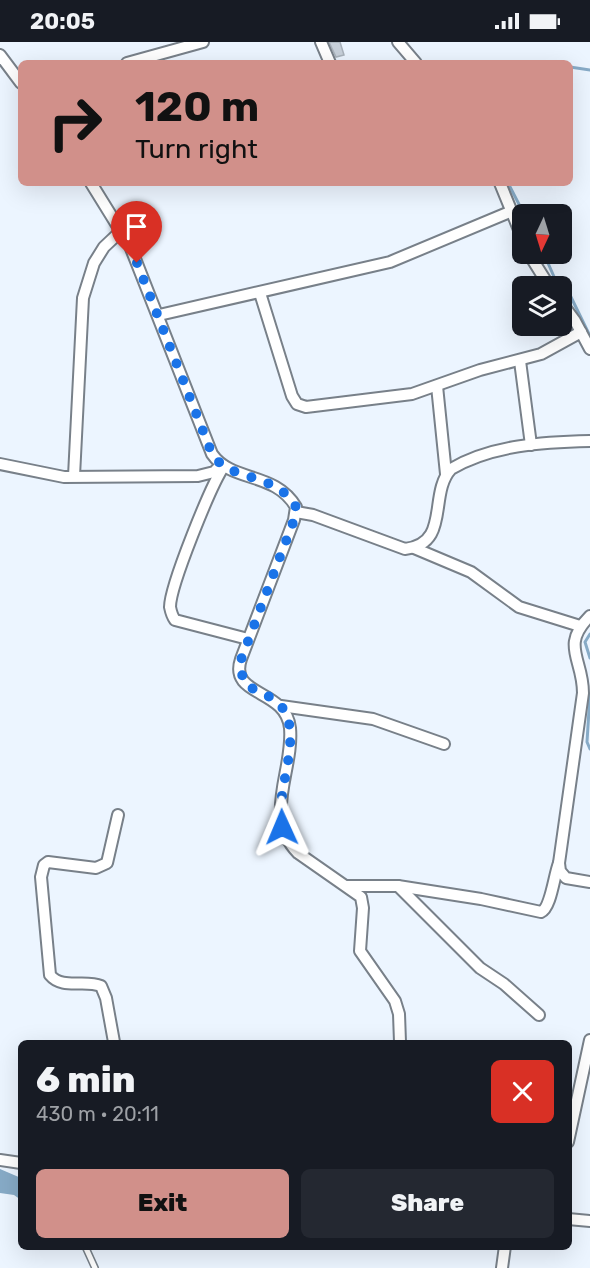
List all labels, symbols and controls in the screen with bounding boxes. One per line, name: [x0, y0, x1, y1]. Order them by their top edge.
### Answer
text: 20:05: [30, 8, 95, 35]
text: 120 m: [135, 82, 259, 132]
icon: right: [36, 84, 114, 162]
text: Turn right: [135, 133, 258, 165]
pin: [111, 201, 162, 263]
north arrow: [512, 204, 572, 264]
map controls: [512, 204, 572, 336]
icon: arrive: [120, 210, 153, 243]
button: layers: [512, 276, 572, 336]
position arrow: [250, 795, 314, 859]
text: 6 min: [36, 1058, 135, 1101]
button: close: [491, 1060, 554, 1123]
text: 430 m · 20:11: [36, 1102, 159, 1126]
button: Exit: [36, 1169, 289, 1238]
button: Share: [301, 1169, 554, 1238]

